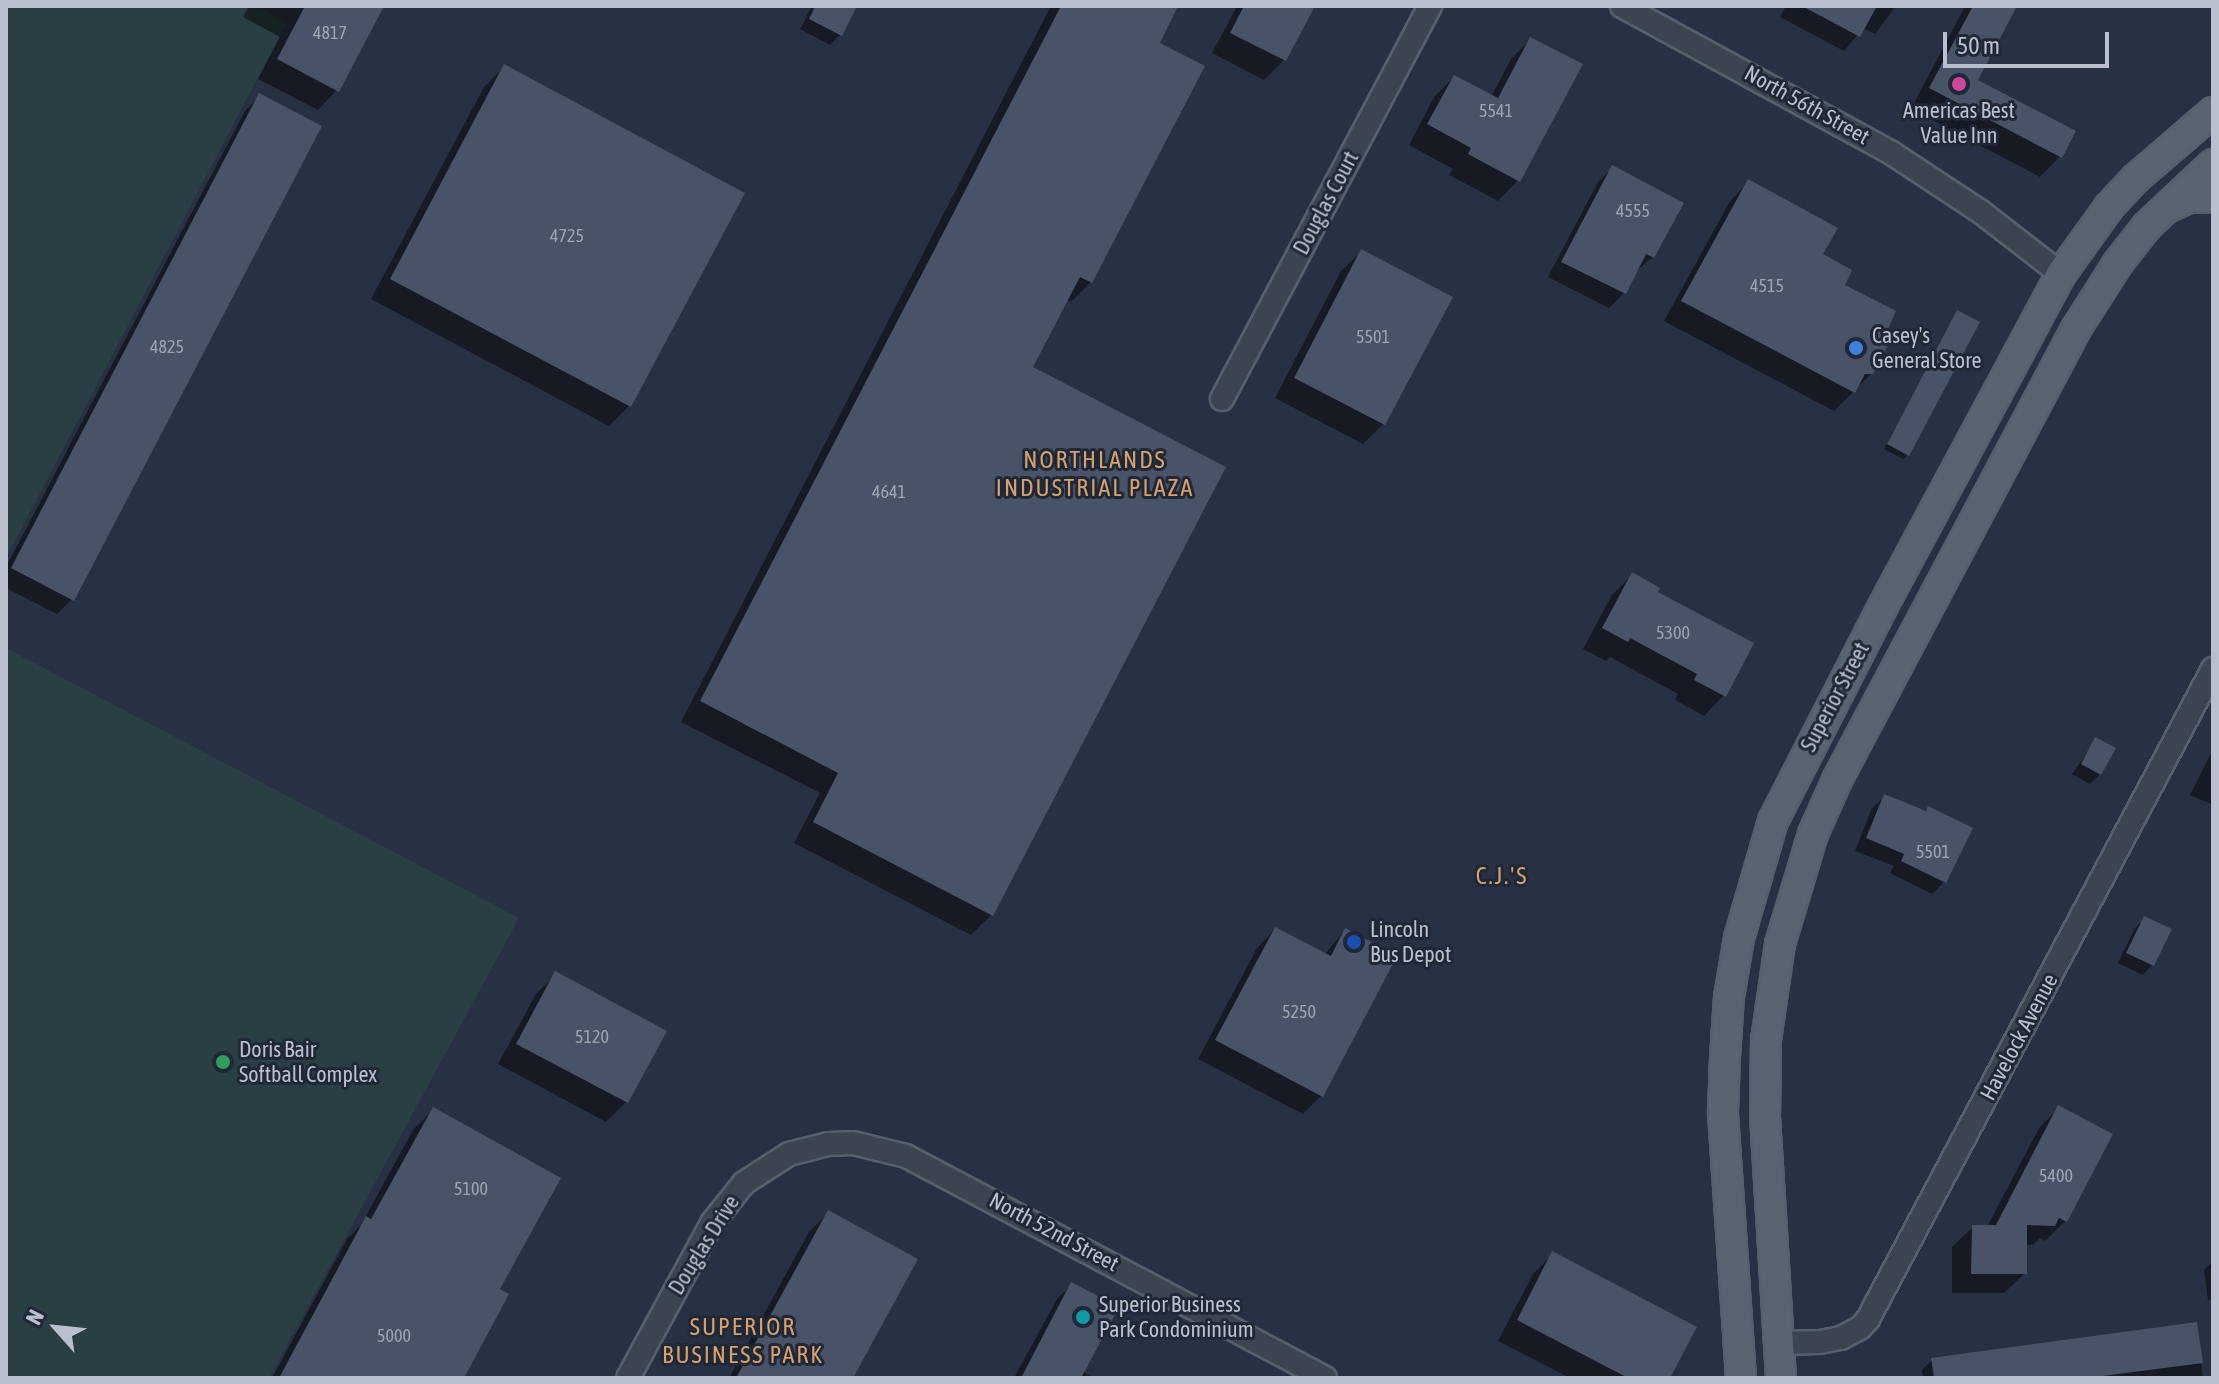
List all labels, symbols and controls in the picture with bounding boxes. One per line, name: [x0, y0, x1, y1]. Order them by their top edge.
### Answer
scale bar: [1947, 16, 2113, 66]
house number: 4817: [313, 22, 347, 44]
text: 50 m: [1957, 32, 2000, 59]
street label: North 56th Street: [1740, 60, 1874, 150]
marker: Americas Best Value Inn: [1950, 75, 1968, 93]
place label: Americas Best Value Inn: [1903, 97, 2015, 148]
house number: 5541: [1479, 100, 1513, 122]
street label: Douglas Court: [1288, 147, 1364, 259]
house number: 4555: [1616, 200, 1650, 222]
house number: 4725: [550, 225, 584, 247]
house number: 4515: [1750, 275, 1784, 297]
place label: Casey's General Store: [1872, 322, 1982, 374]
house number: 5501: [1356, 326, 1390, 348]
house number: 4825: [150, 336, 184, 358]
marker: Casey's General Store: [1847, 339, 1865, 357]
district label: NORTHLANDS INDUSTRIAL PLAZA: [996, 446, 1194, 502]
house number: 4641: [872, 481, 906, 503]
house number: 5300: [1656, 622, 1690, 644]
street label: Superior Street: [1795, 638, 1875, 756]
house number: 5501: [1916, 841, 1950, 863]
district label: C.J.'S: [1476, 862, 1528, 890]
place label: Lincoln Bus Depot: [1370, 916, 1451, 968]
marker: Lincoln Bus Depot: [1345, 933, 1363, 951]
street label: Havelock Avenue: [1975, 969, 2063, 1105]
house number: 5250: [1282, 1001, 1316, 1023]
house number: 5120: [575, 1026, 609, 1048]
place label: Doris Bair Softball Complex: [239, 1036, 377, 1088]
marker: Doris Bair Softball Complex: [214, 1053, 232, 1071]
house number: 5400: [2039, 1165, 2073, 1187]
house number: 5100: [454, 1178, 488, 1200]
street label: North 52nd Street: [985, 1187, 1123, 1277]
street label: Douglas Drive: [663, 1190, 745, 1300]
north arrow: [16, 1288, 96, 1368]
place label: Superior Business Park Condominium: [1099, 1291, 1254, 1342]
text: N: [20, 1305, 49, 1329]
marker: Superior Business Park Condominium: [1074, 1308, 1092, 1326]
district label: SUPERIOR BUSINESS PARK: [662, 1313, 824, 1369]
house number: 5000: [377, 1325, 411, 1347]

